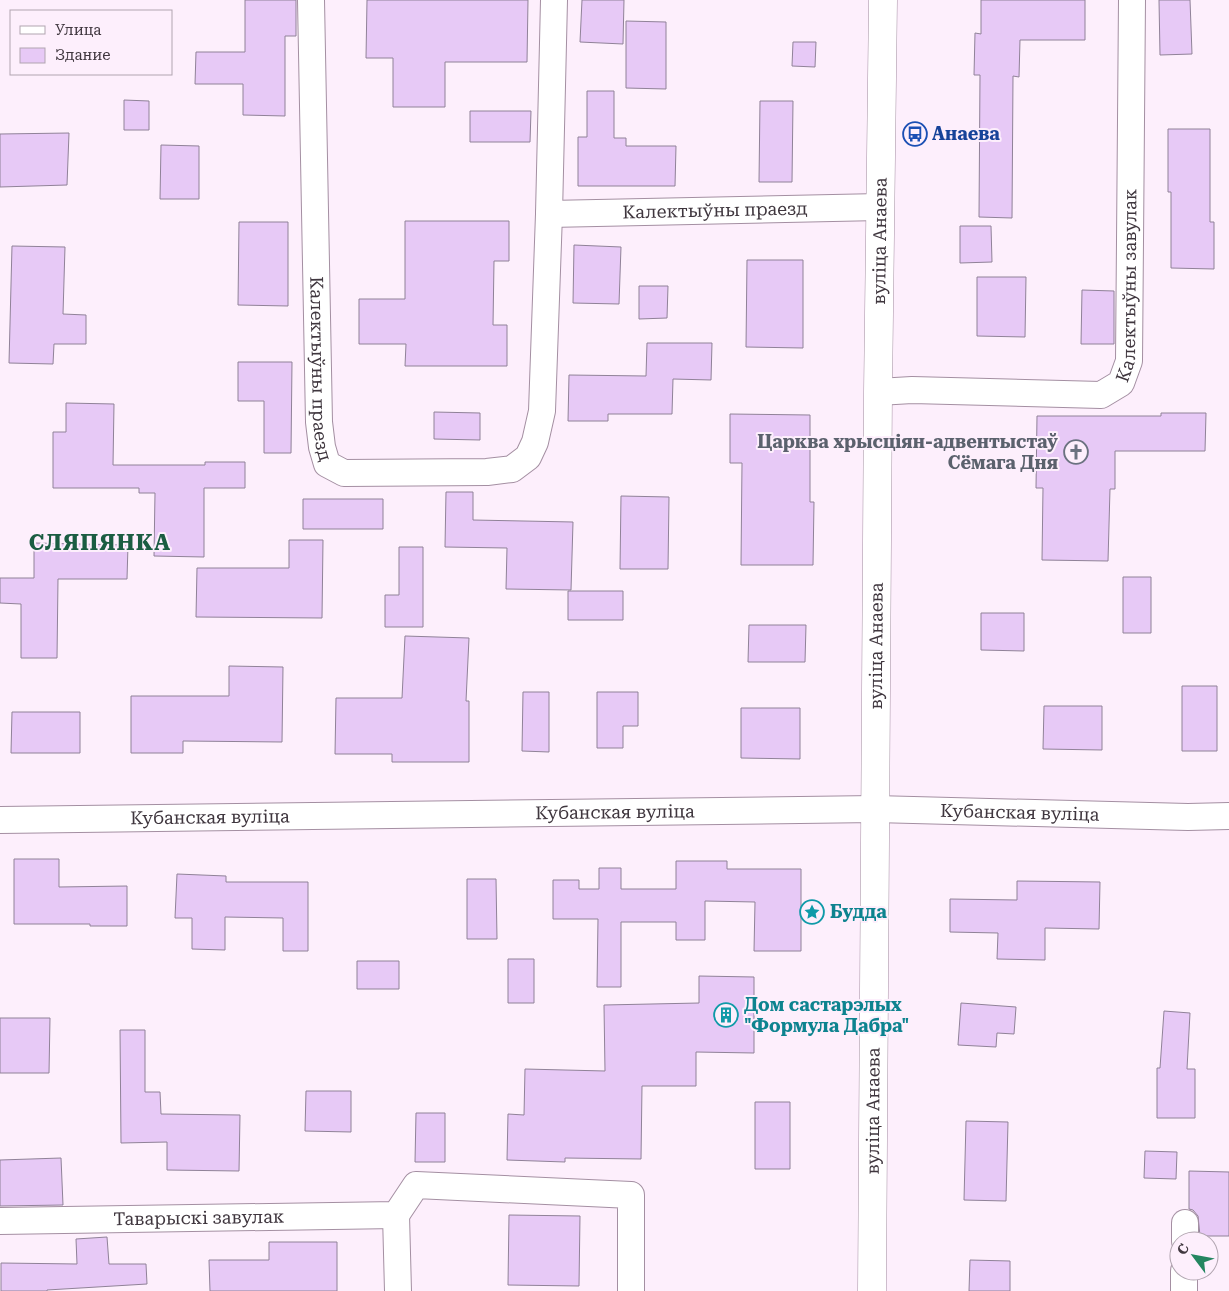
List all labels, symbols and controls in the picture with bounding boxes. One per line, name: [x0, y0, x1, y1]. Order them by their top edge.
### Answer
legend: [10, 10, 172, 75]
text: Улица: [55, 21, 101, 39]
text: Здание: [55, 46, 111, 64]
bus stop icon: Анаева: [902, 121, 928, 147]
place label: Анаева: [932, 123, 1000, 144]
street label: вуліца Анаева: [868, 177, 891, 305]
street label: Калектыўны завулак: [1111, 189, 1140, 385]
street label: Калектыўны праезд: [622, 198, 808, 222]
street label: Калектыўны праезд: [306, 276, 337, 464]
place label: Царква хрысціян-адвентыстаў Сёмага Дня: [757, 431, 1058, 473]
church icon: Царква хрысціян-адвентыстаў Сёмага Дня: [1063, 439, 1089, 465]
district label: СЛЯПЯНКА: [29, 530, 171, 555]
street label: вуліца Анаева: [865, 582, 887, 710]
street label: Кубанская вуліца: [535, 800, 695, 823]
street label: Кубанская вуліца: [940, 800, 1100, 825]
street label: Кубанская вуліца: [130, 805, 290, 828]
place icon: Будда: [799, 899, 825, 925]
place label: Будда: [830, 901, 887, 922]
place label: Дом састарэлых "Формула Дабра": [744, 994, 909, 1036]
building icon: Дом састарэлых "Формула Дабра": [713, 1002, 739, 1028]
street label: вуліца Анаева: [862, 1047, 884, 1175]
street label: Таварыскі завулак: [113, 1206, 285, 1229]
north arrow: [1169, 1231, 1219, 1281]
text: С: [1174, 1241, 1192, 1258]

